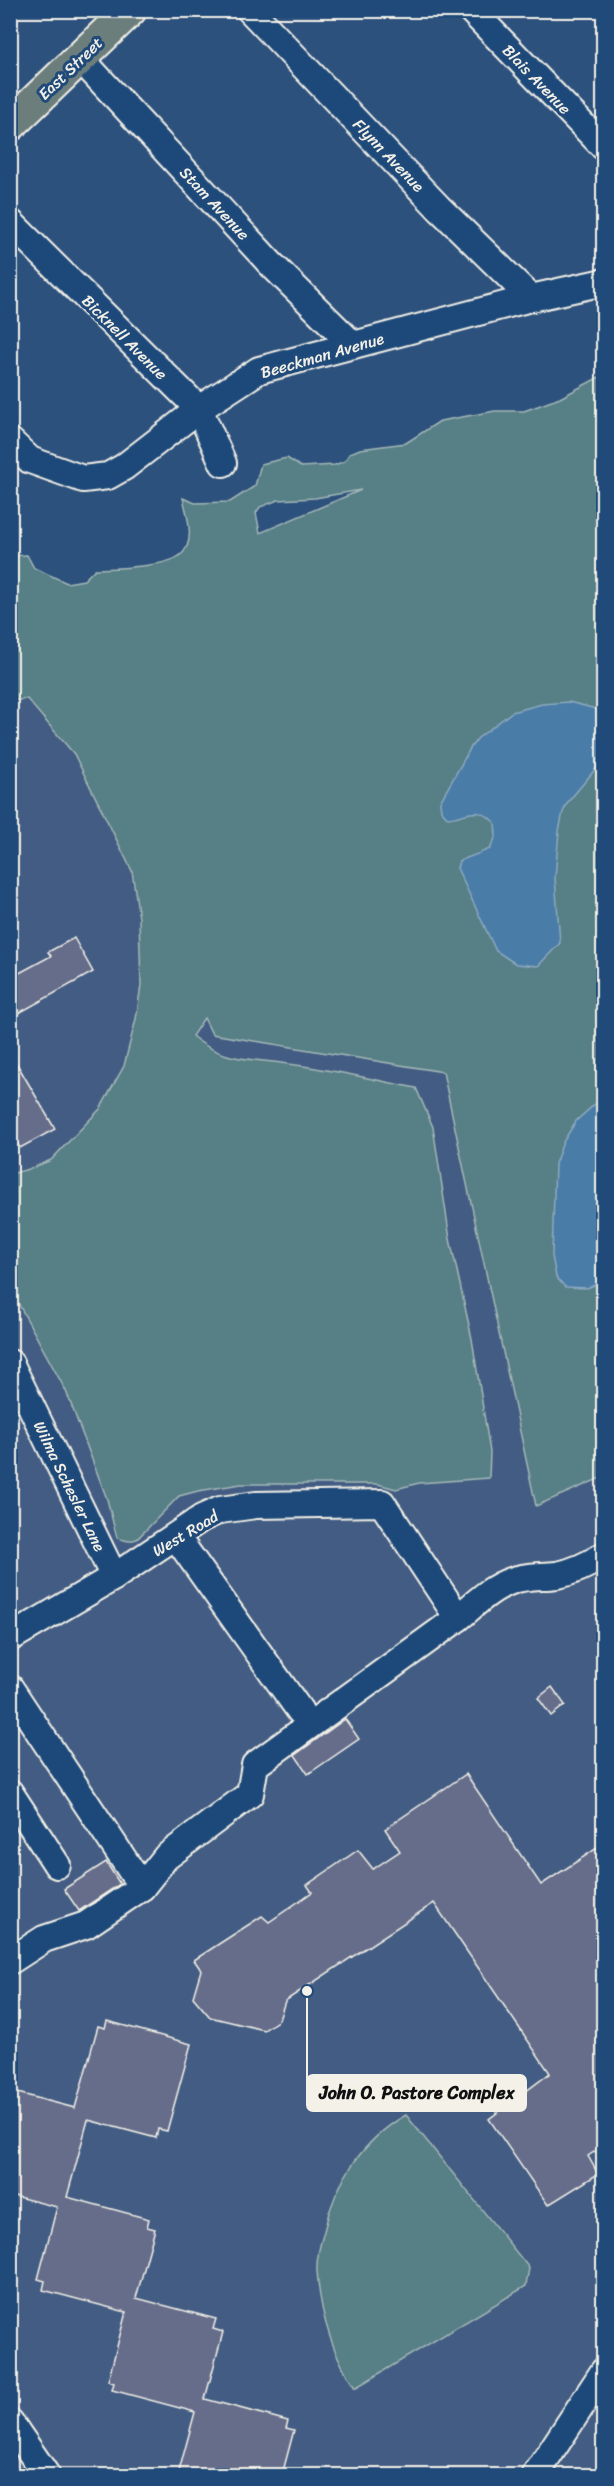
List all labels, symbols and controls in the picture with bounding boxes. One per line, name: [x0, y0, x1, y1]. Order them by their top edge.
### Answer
street label: East Street: [31, 29, 110, 107]
street label: Blais Avenue: [495, 37, 578, 122]
street label: Flynn Avenue: [345, 111, 432, 200]
street label: Stam Avenue: [172, 159, 257, 247]
street label: Bicknell Avenue: [75, 287, 175, 387]
street label: Beeckman Avenue: [257, 324, 388, 387]
street label: Wilma Schesler Lane: [25, 1416, 114, 1557]
street label: West Road: [146, 1501, 226, 1565]
callout: John O. Pastore Complex: [307, 2075, 526, 2111]
text: John O. Pastore Complex: [318, 2077, 515, 2109]

